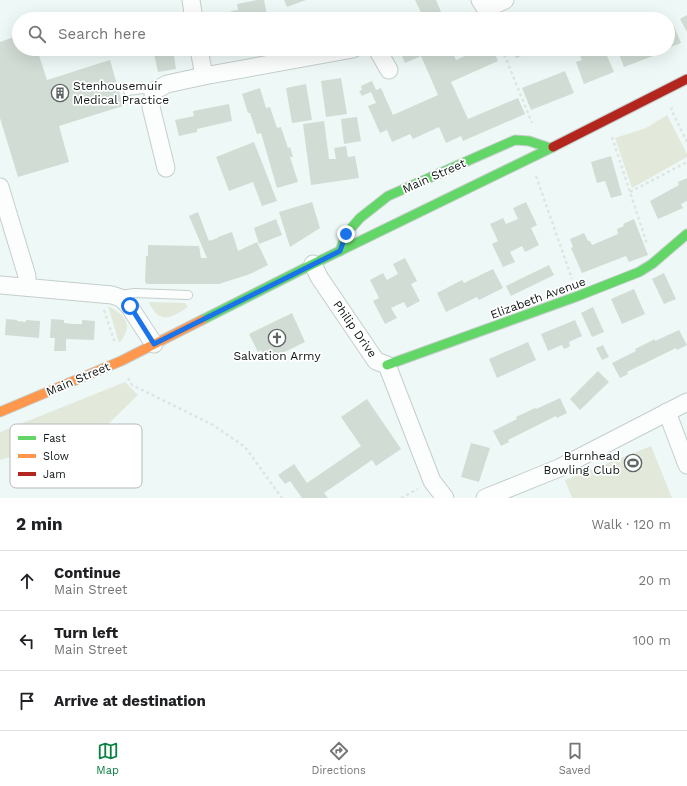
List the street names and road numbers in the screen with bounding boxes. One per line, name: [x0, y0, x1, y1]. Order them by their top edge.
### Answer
street label: Main Street: [400, 156, 468, 196]
street label: Elizabeth Avenue: [488, 274, 588, 322]
street label: Philip Drive: [330, 298, 380, 360]
street label: Main Street: [44, 359, 112, 399]

